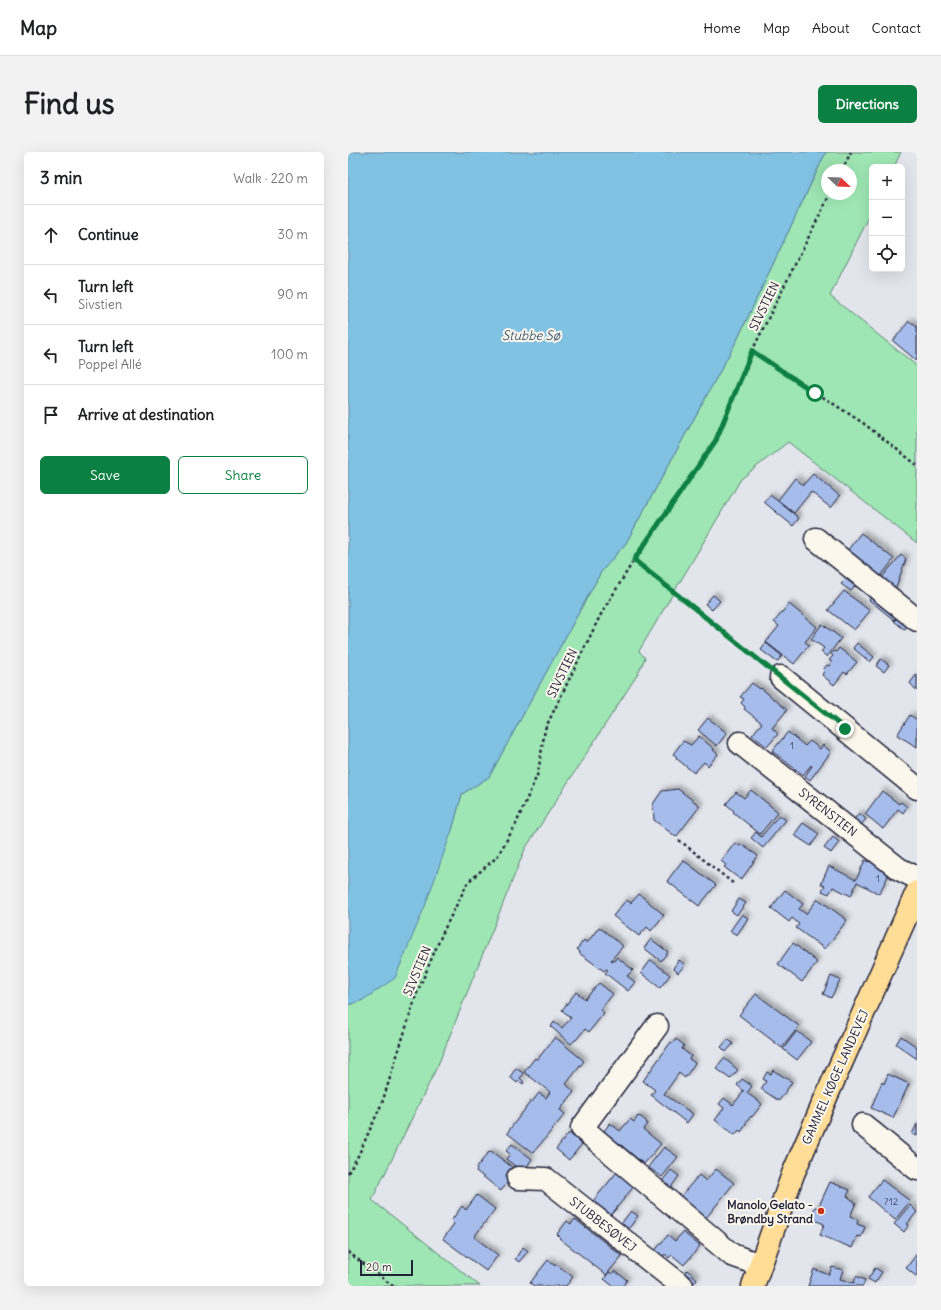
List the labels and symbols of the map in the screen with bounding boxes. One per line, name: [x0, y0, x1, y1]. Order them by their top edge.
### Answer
north arrow: [821, 164, 857, 200]
street label: SIVSTIEN: [746, 279, 782, 333]
water label: Stubbe Sø: [502, 327, 561, 344]
route start: [806, 384, 824, 402]
street label: SIVSTIEN: [544, 646, 580, 700]
route end: [836, 720, 854, 738]
house number: 1: [790, 739, 794, 752]
street label: SYRENSTIEN: [796, 785, 860, 839]
house number: 1: [876, 872, 880, 885]
street label: SIVSTIEN: [400, 944, 434, 998]
street label: GAMMEL KØGE LANDEVEJ: [798, 1007, 872, 1147]
street label: STUBBESØVEJ: [567, 1193, 639, 1255]
house number: 712: [884, 1195, 899, 1208]
place label: Manolo Gelato - Brøndby Strand: [727, 1197, 813, 1227]
marker: Manolo Gelato - Brøndby Strand: [816, 1206, 826, 1216]
scale bar: [360, 1258, 413, 1277]

